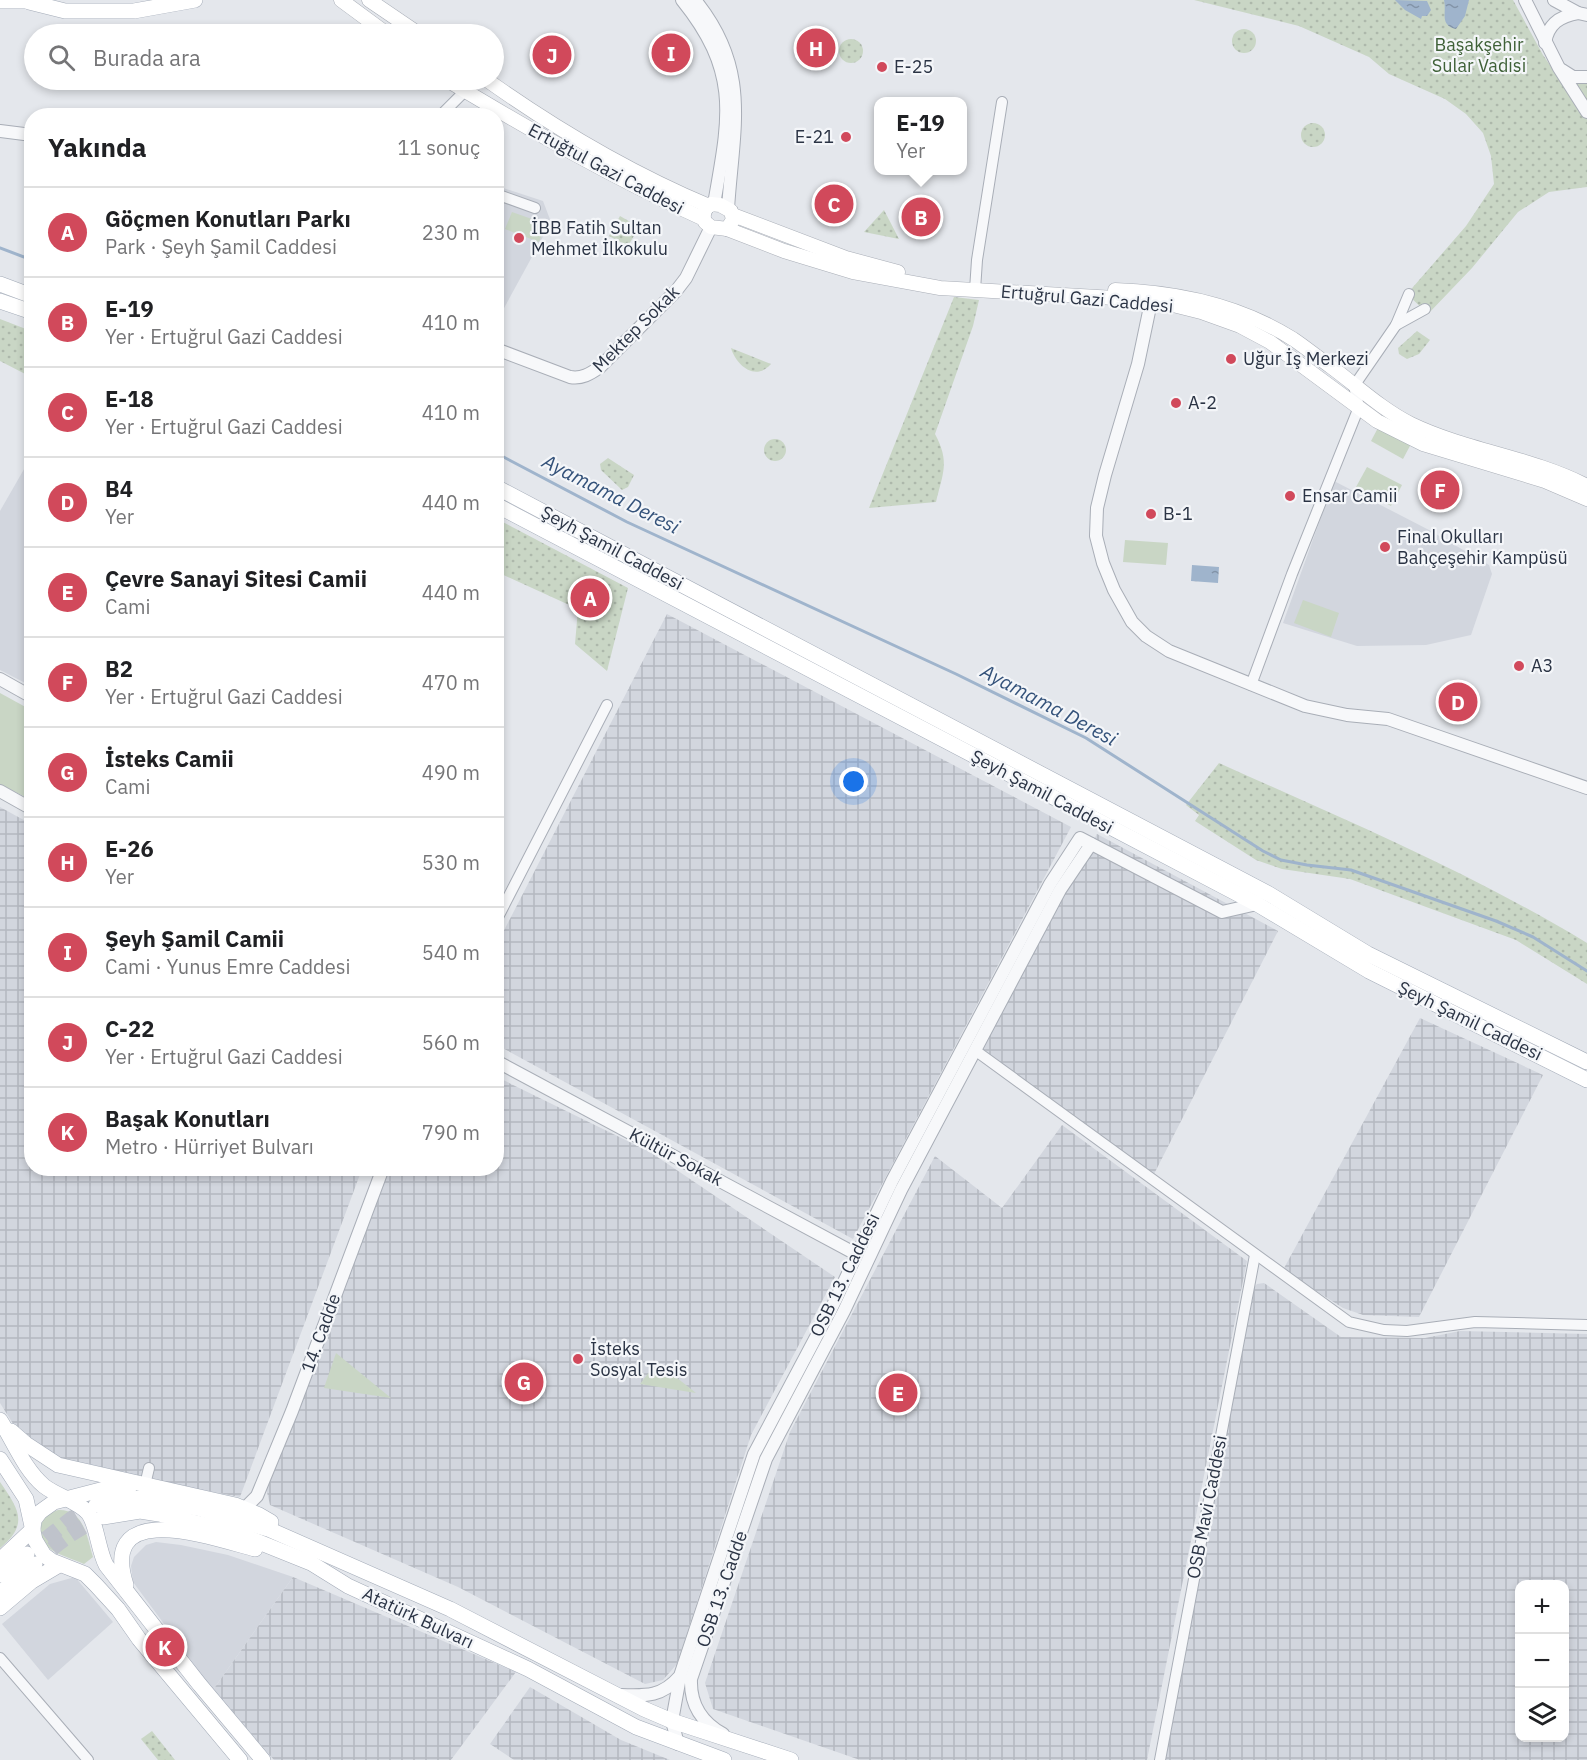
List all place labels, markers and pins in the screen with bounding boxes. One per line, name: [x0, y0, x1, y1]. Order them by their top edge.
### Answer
pin: H: [796, 26, 836, 70]
pin: I: [652, 31, 690, 76]
pin: J: [532, 32, 572, 78]
place label: E-25: [894, 55, 933, 78]
marker: E-25: [875, 60, 889, 74]
place label: E-21: [795, 125, 834, 148]
marker: E-21: [839, 130, 853, 144]
pin: C: [814, 182, 854, 226]
pin: B: [902, 194, 940, 240]
place label: İBB Fatih Sultan Mehmet İlkokulu: [531, 216, 668, 260]
marker: İBB Fatih Sultan Mehmet İlkokulu: [512, 231, 526, 245]
place label: Uğur İş Merkezi: [1243, 347, 1369, 370]
marker: Uğur İş Merkezi: [1224, 352, 1238, 366]
place label: A-2: [1188, 391, 1217, 414]
marker: A-2: [1169, 396, 1183, 410]
pin: F: [1420, 468, 1460, 512]
place label: Ensar Camii: [1302, 484, 1397, 507]
marker: Ensar Camii: [1283, 489, 1297, 503]
place label: B-1: [1163, 502, 1193, 525]
marker: B-1: [1144, 507, 1158, 521]
place label: Final Okulları Bahçeşehir Kampüsü: [1397, 525, 1568, 569]
marker: Final Okulları Bahçeşehir Kampüsü: [1378, 540, 1392, 554]
pin: A: [570, 576, 610, 620]
place label: A3: [1531, 654, 1553, 677]
marker: A3: [1512, 659, 1526, 673]
pin: D: [1438, 680, 1478, 724]
place label: İsteks Sosyal Tesis: [590, 1337, 688, 1381]
marker: İsteks Sosyal Tesis: [571, 1352, 585, 1366]
pin: G: [504, 1360, 544, 1404]
pin: E: [878, 1370, 918, 1416]
pin: K: [146, 1624, 184, 1670]

